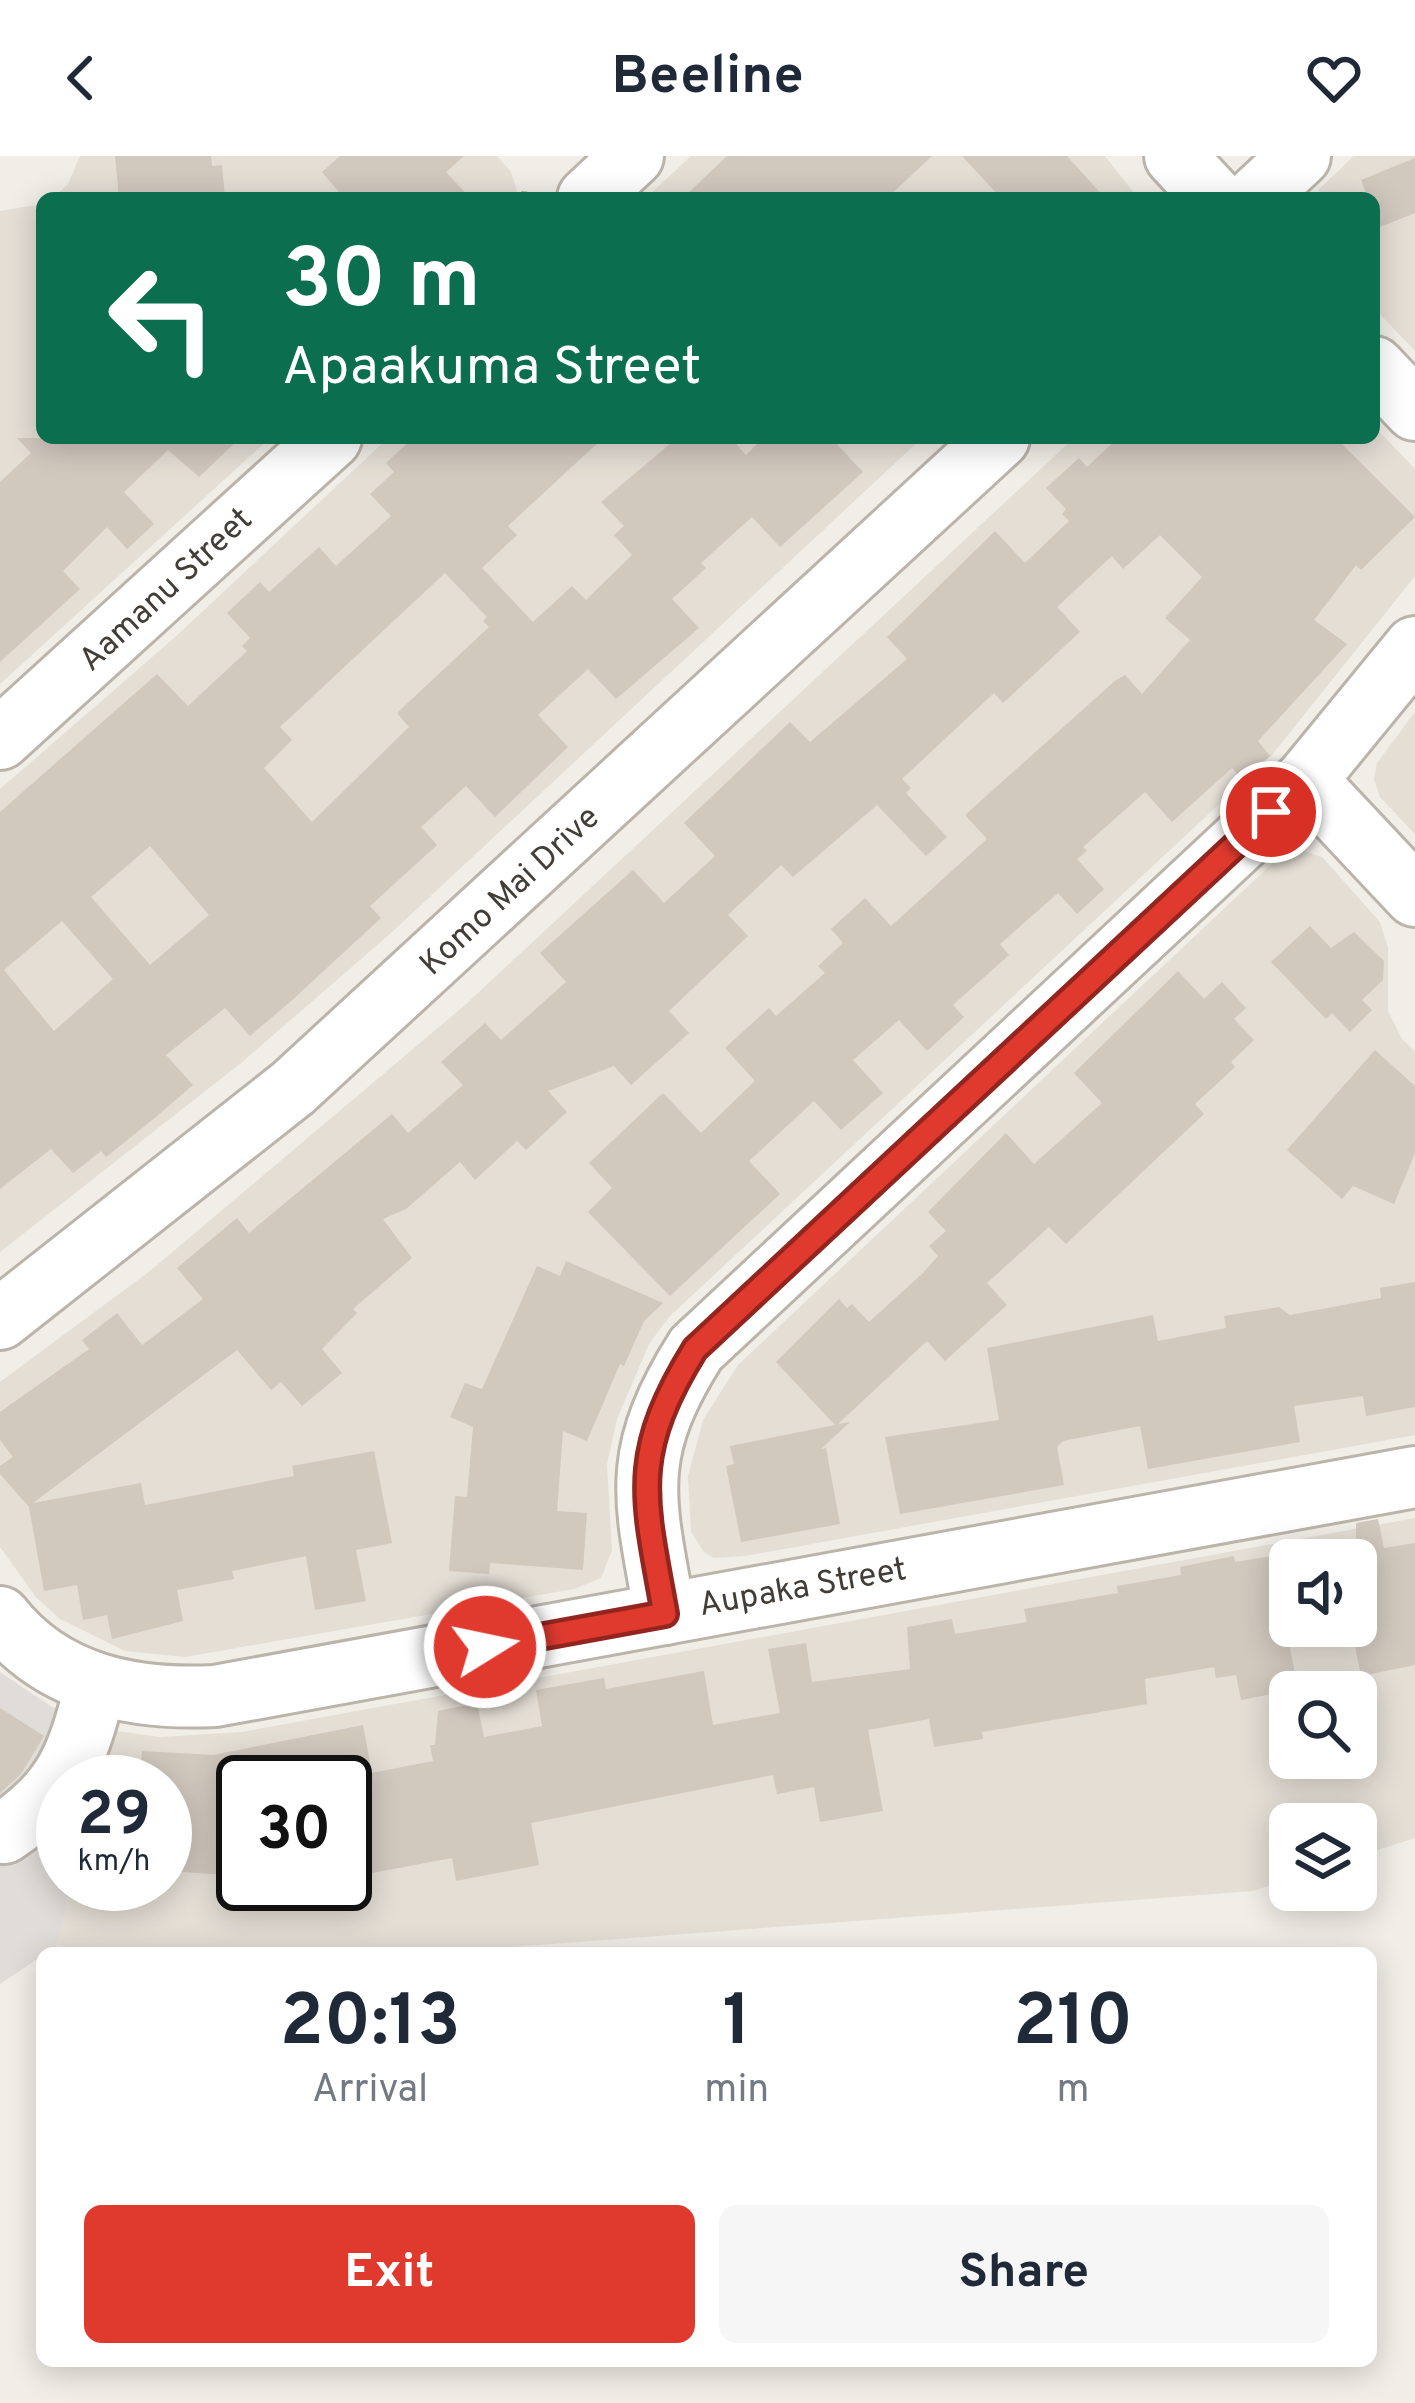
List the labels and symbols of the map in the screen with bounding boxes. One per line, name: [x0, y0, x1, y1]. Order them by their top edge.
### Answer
street label: Aamanu Street: [72, 500, 262, 682]
pin: [1220, 761, 1322, 863]
street label: Komo Mai Drive: [412, 798, 610, 986]
street label: Aupaka Street: [696, 1550, 910, 1628]
position arrow: [422, 1584, 548, 1710]
speed limit sign: 30: [216, 1755, 372, 1911]

